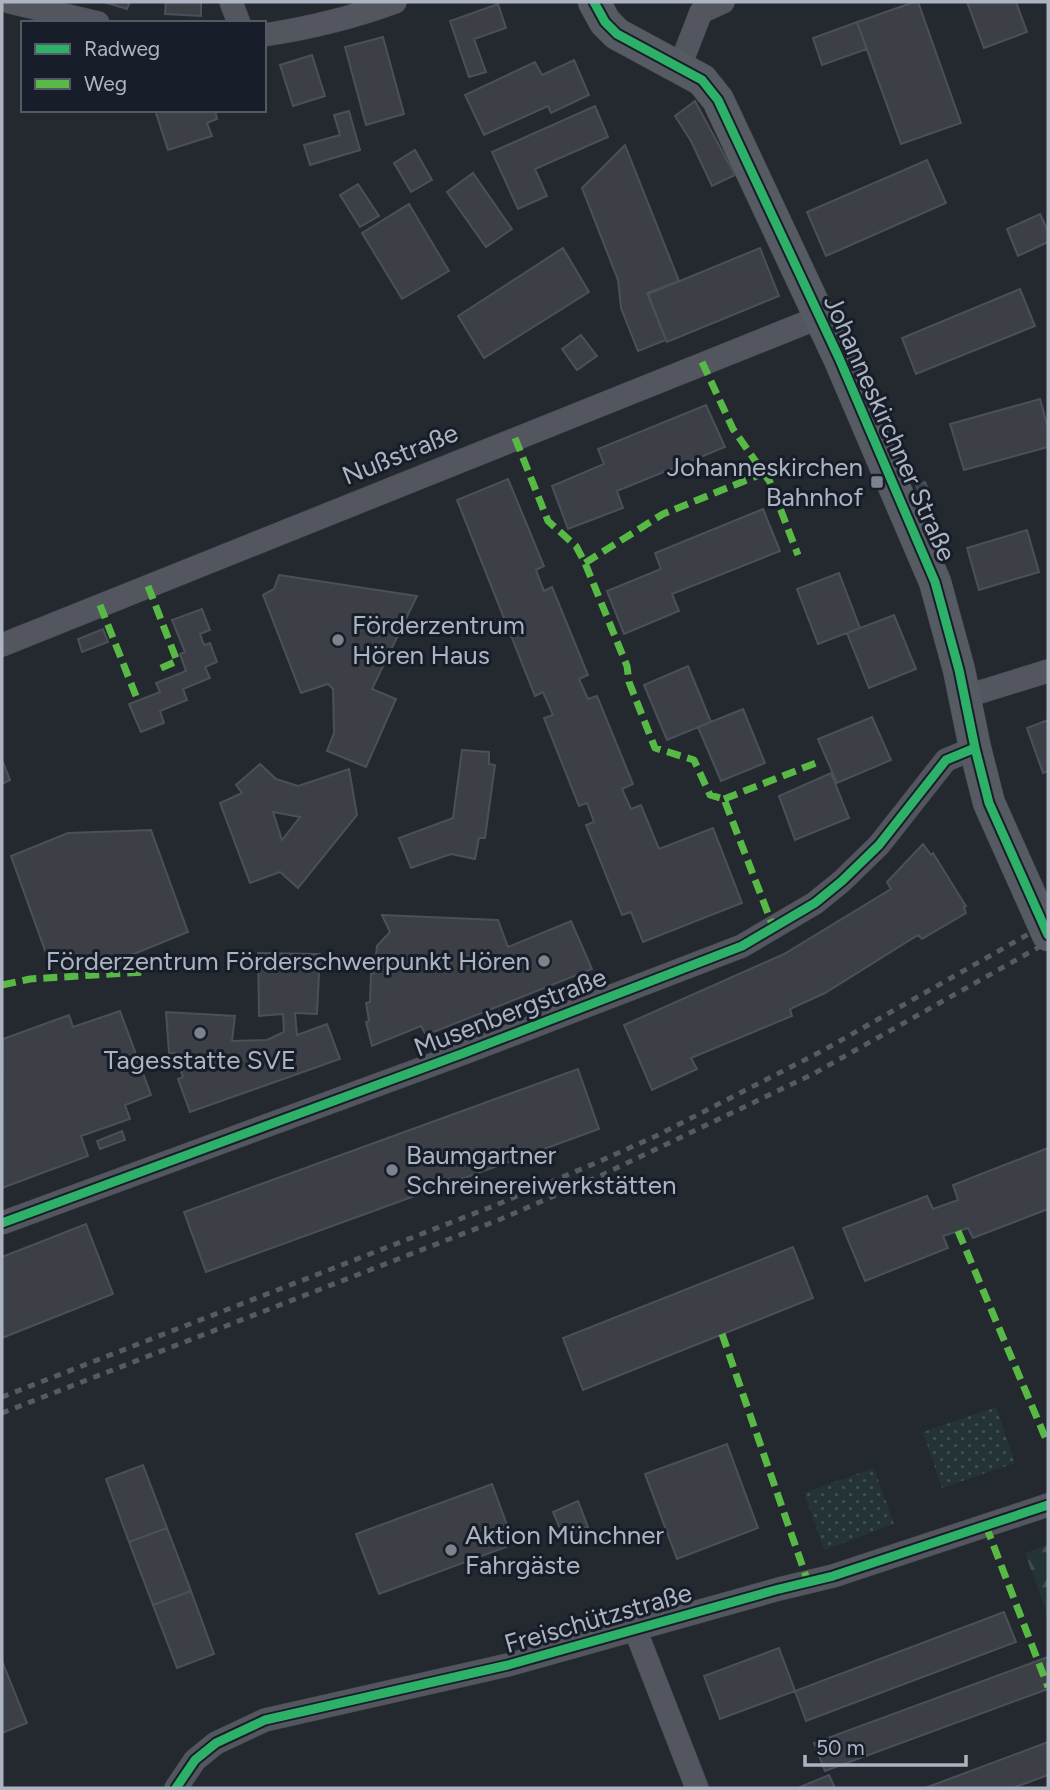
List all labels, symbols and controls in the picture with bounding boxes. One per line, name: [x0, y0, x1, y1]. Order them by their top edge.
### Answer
legend: [21, 21, 266, 112]
text: Radweg: [84, 36, 160, 61]
text: Weg: [84, 71, 127, 96]
street label: Johanneskirchner Straße: [817, 290, 963, 566]
street label: Nußstraße: [337, 416, 463, 492]
place label: Johanneskirchen Bahnhof: [667, 451, 863, 513]
marker: Johanneskirchen Bahnhof: [869, 474, 885, 490]
place label: Förderzentrum Hören Haus: [352, 609, 525, 671]
marker: Förderzentrum Hören Haus: [330, 632, 346, 648]
place label: Förderzentrum Förderschwerpunkt Hören: [46, 945, 530, 977]
marker: Förderzentrum Förderschwerpunkt Hören: [536, 953, 552, 969]
street label: Musenbergstraße: [409, 961, 611, 1063]
marker: Tagesstatte SVE: [192, 1025, 208, 1041]
place label: Tagesstatte SVE: [104, 1044, 296, 1076]
place label: Baumgartner Schreinereiwerkstätten: [406, 1139, 676, 1201]
marker: Baumgartner Schreinereiwerkstätten: [384, 1162, 400, 1178]
place label: Aktion Münchner Fahrgäste: [465, 1519, 664, 1581]
marker: Aktion Münchner Fahrgäste: [443, 1542, 459, 1558]
street label: Freischützstraße: [501, 1576, 695, 1660]
scale bar: [805, 1724, 966, 1768]
text: 50 m: [816, 1735, 865, 1760]

